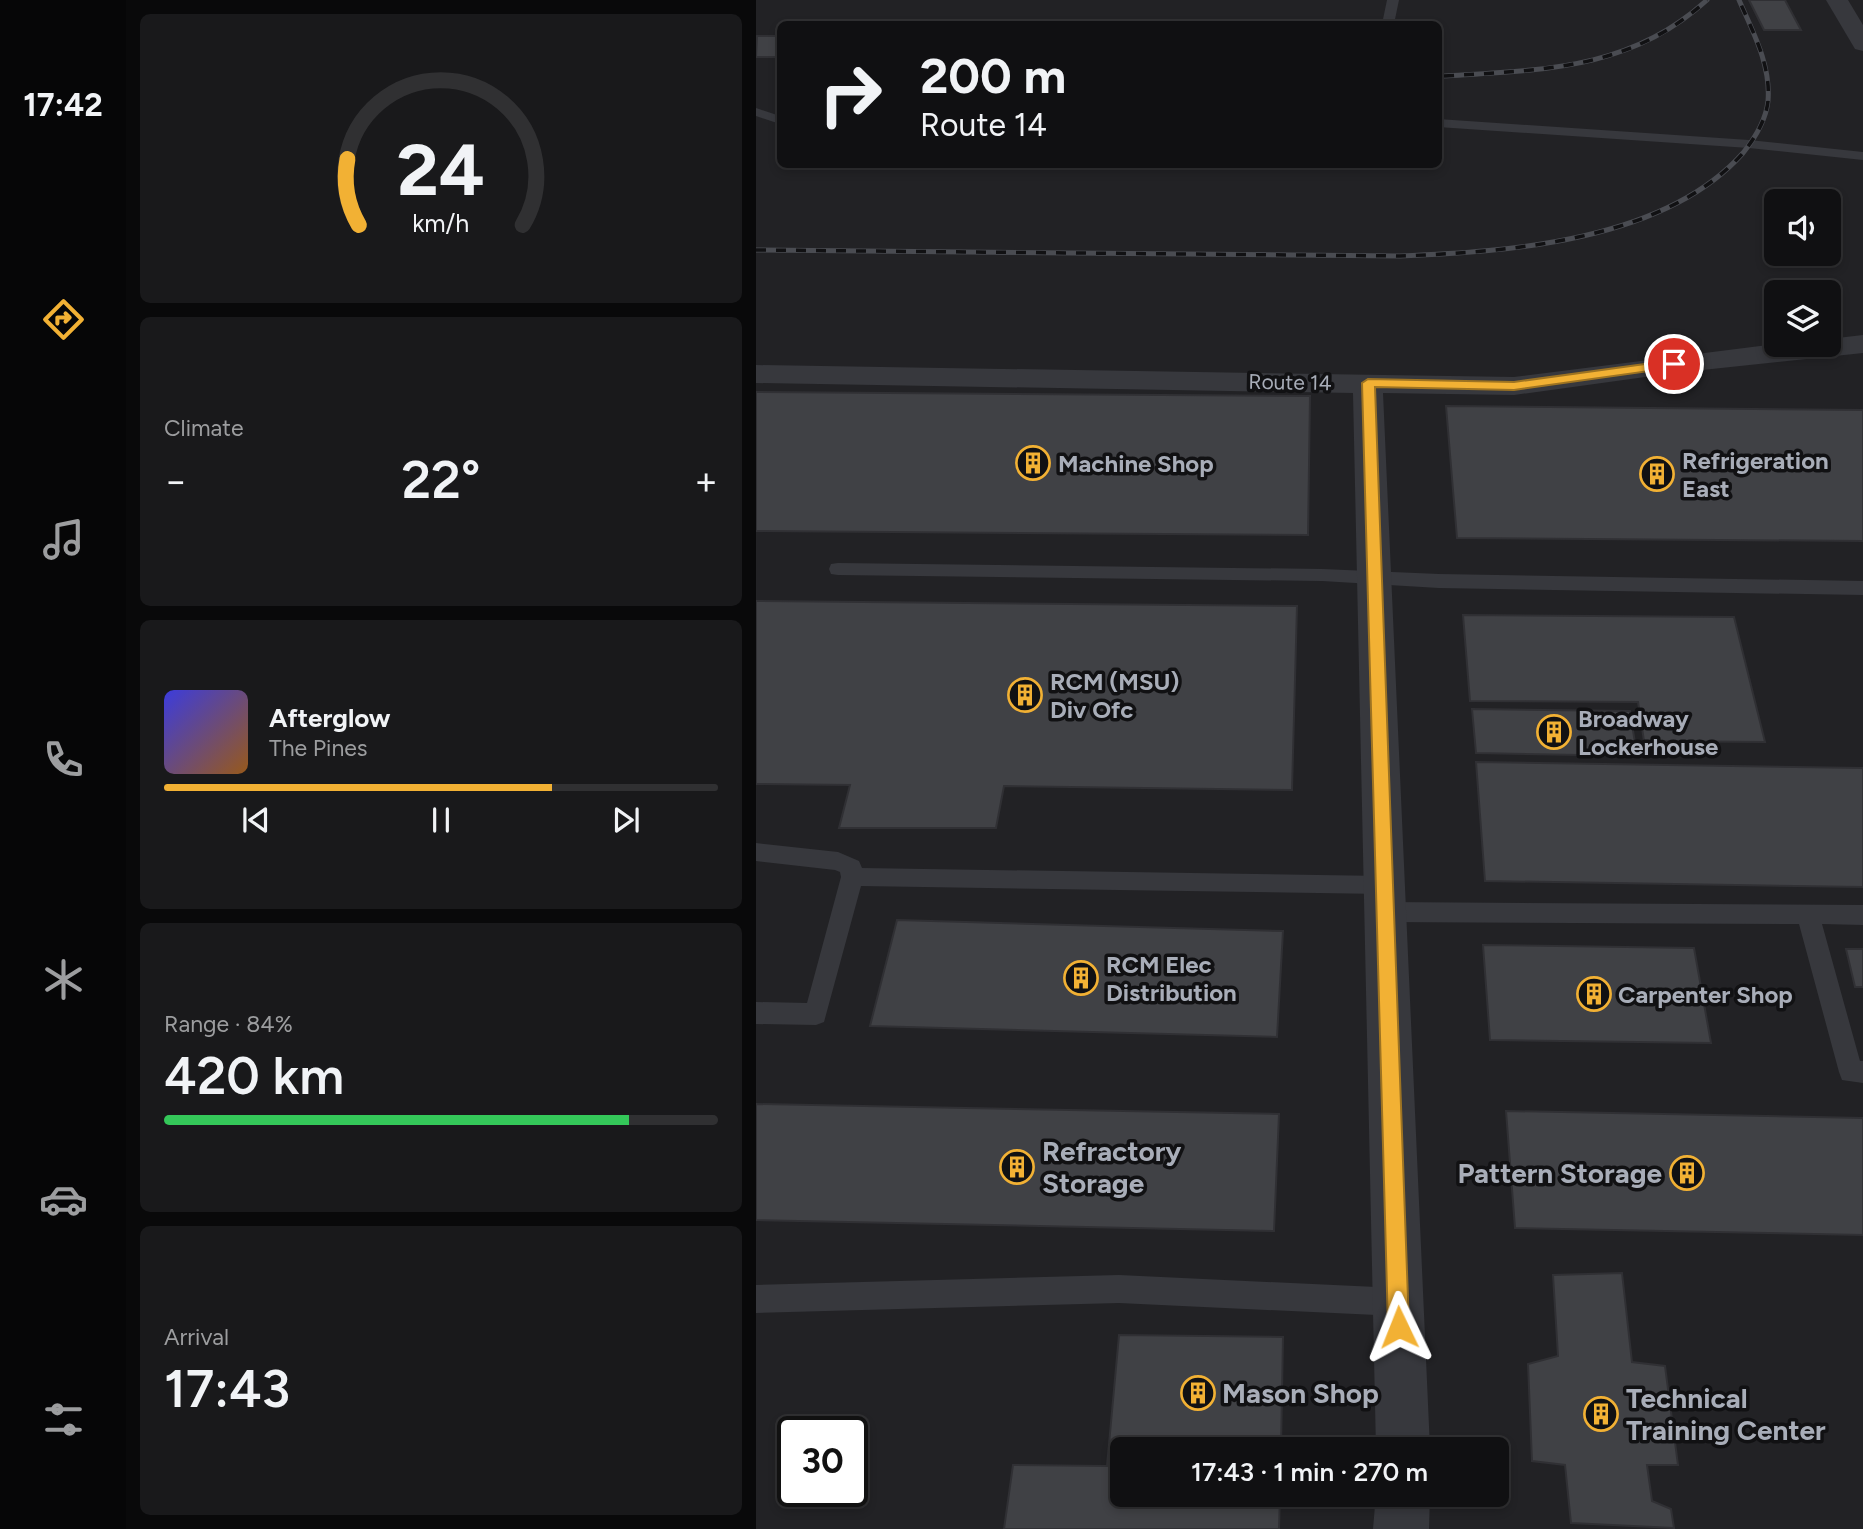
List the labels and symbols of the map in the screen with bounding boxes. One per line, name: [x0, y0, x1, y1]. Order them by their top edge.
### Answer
pin: [1644, 334, 1704, 394]
street label: Route 14: [1248, 369, 1332, 395]
building icon: Machine Shop: [1014, 444, 1052, 482]
place label: Refrigeration East: [1682, 446, 1829, 503]
place label: Machine Shop: [1058, 449, 1214, 478]
building icon: Refrigeration East: [1638, 455, 1676, 493]
place label: RCM (MSU) Div Ofc: [1050, 667, 1180, 724]
building icon: RCM (MSU) Div Ofc: [1006, 676, 1044, 714]
place label: Broadway Lockerhouse: [1578, 704, 1718, 761]
building icon: Broadway Lockerhouse: [1535, 713, 1573, 751]
place label: RCM Elec Distribution: [1106, 950, 1237, 1007]
building icon: RCM Elec Distribution: [1062, 959, 1100, 997]
building icon: Carpenter Shop: [1575, 975, 1613, 1013]
place label: Carpenter Shop: [1618, 980, 1793, 1009]
place label: Refractory Storage: [1042, 1134, 1182, 1200]
building icon: Refractory Storage: [998, 1148, 1036, 1186]
building icon: Pattern Storage: [1668, 1154, 1706, 1192]
place label: Pattern Storage: [1457, 1156, 1662, 1190]
position arrow: [1362, 1290, 1436, 1364]
building icon: Mason Shop: [1179, 1374, 1217, 1412]
place label: Mason Shop: [1222, 1376, 1379, 1410]
place label: Technical Training Center: [1626, 1381, 1826, 1447]
building icon: Technical Training Center: [1582, 1395, 1620, 1433]
speed limit sign: 30: [777, 1416, 868, 1507]

